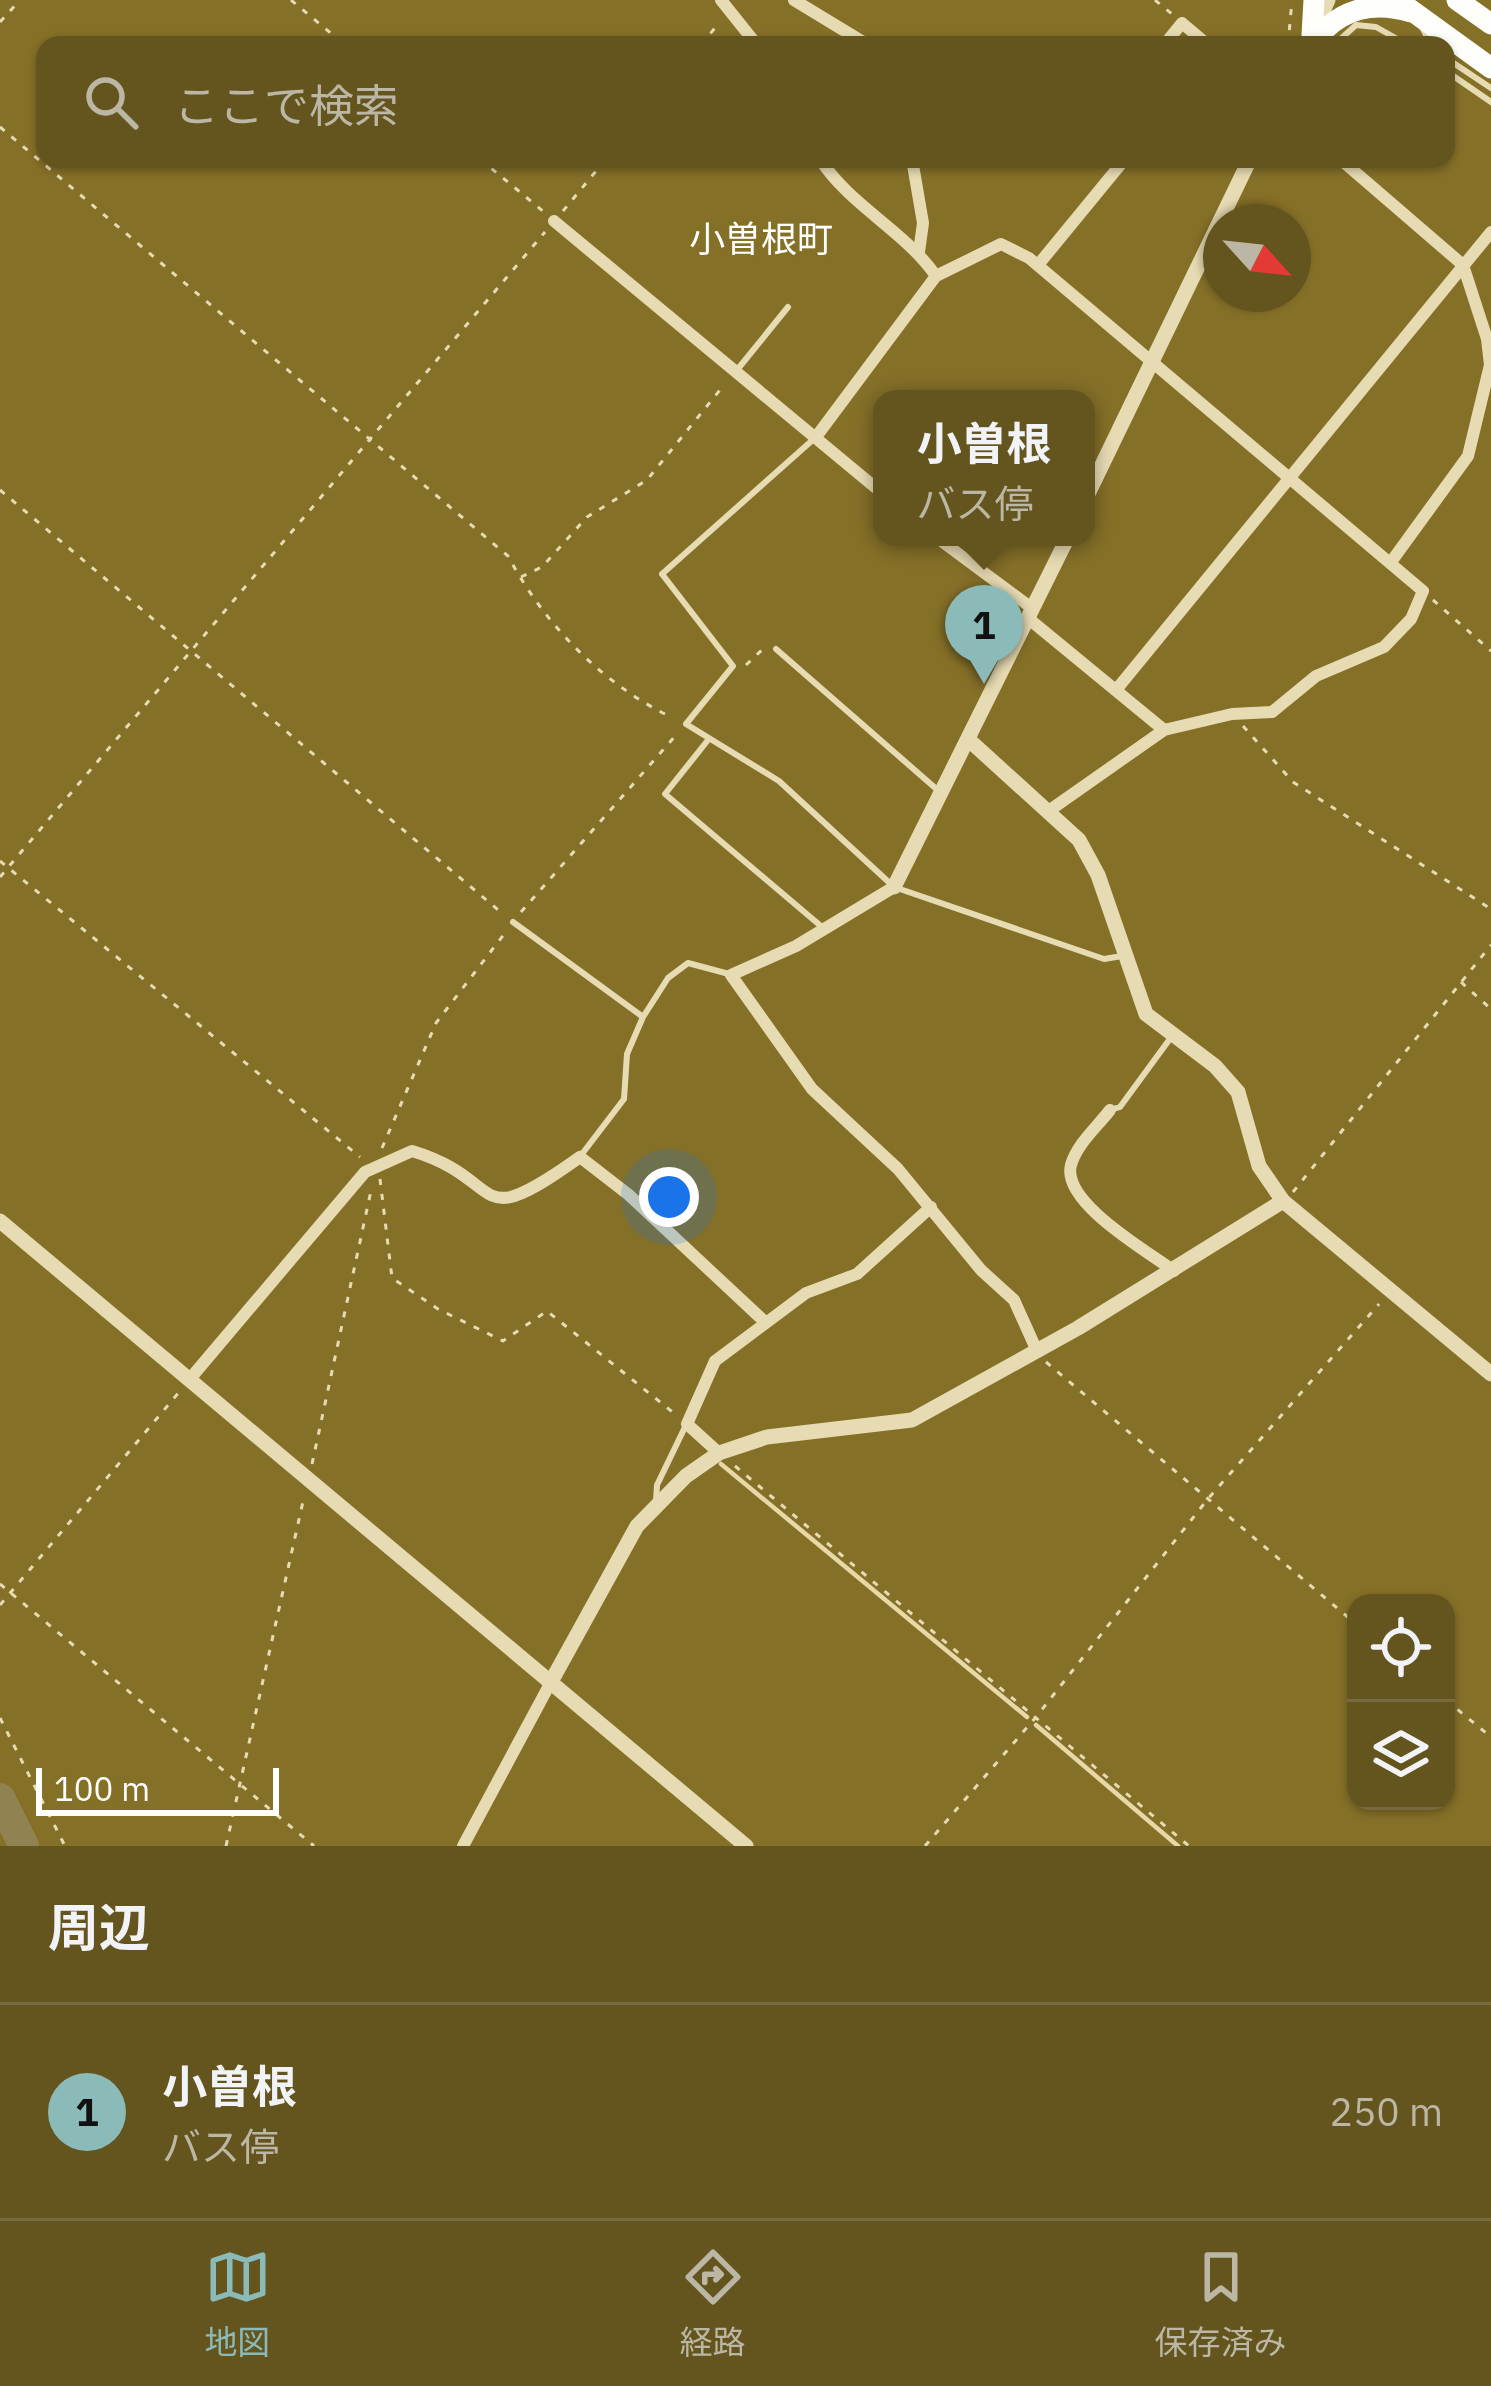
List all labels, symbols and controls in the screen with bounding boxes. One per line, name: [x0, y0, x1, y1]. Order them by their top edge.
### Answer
search box: [36, 36, 1455, 168]
icon: search: [78, 69, 144, 135]
text: ここで検索: [174, 76, 399, 134]
north arrow: [1203, 204, 1311, 312]
district label: 小曽根町: [689, 215, 833, 262]
popup: [873, 390, 1095, 546]
text: 小曽根: [916, 414, 1052, 472]
text: バス停: [916, 478, 1034, 529]
pin: 1: [945, 585, 1023, 684]
your location: [639, 1167, 699, 1227]
map controls: [1347, 1594, 1455, 1810]
button: locate: [1347, 1594, 1455, 1702]
button: layers: [1347, 1702, 1455, 1810]
scale bar: [36, 1762, 279, 1815]
text: 100 m: [54, 1767, 150, 1810]
text: 周辺: [48, 1894, 150, 1960]
text: 小曽根: [162, 2057, 297, 2115]
text: 1: [75, 2086, 99, 2137]
text: 250 m: [1330, 2086, 1443, 2137]
text: バス停: [162, 2121, 279, 2172]
tab: 地図: [205, 2244, 271, 2364]
tab: 経路: [680, 2244, 746, 2364]
tab: 保存済み: [1155, 2244, 1287, 2364]

